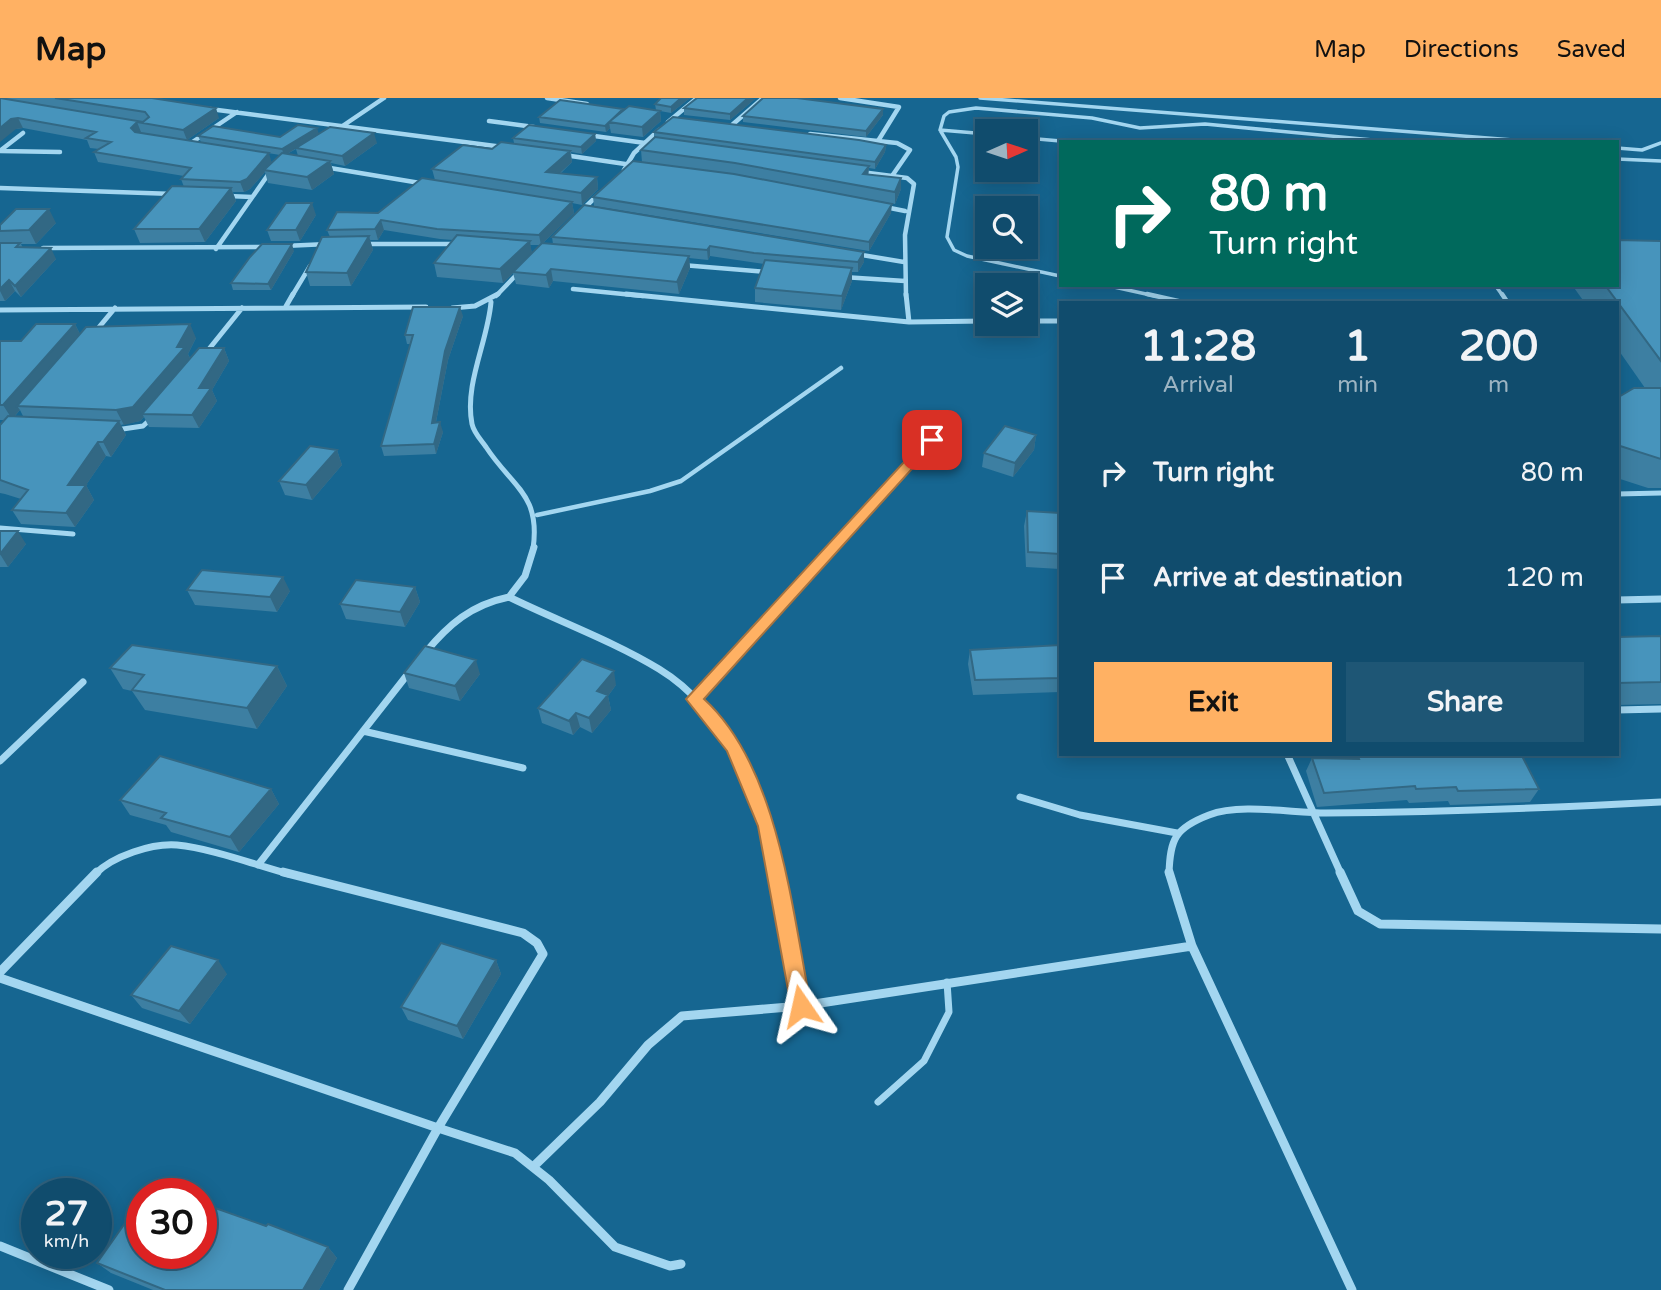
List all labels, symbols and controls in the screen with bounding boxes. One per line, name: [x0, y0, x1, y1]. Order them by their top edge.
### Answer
text: Map: [35, 30, 106, 69]
text: Map: [1314, 35, 1366, 64]
text: Directions: [1404, 35, 1519, 64]
text: Saved: [1557, 35, 1626, 64]
north arrow: [975, 119, 1038, 182]
map controls: [975, 119, 1038, 336]
text: 80 m: [1209, 165, 1328, 224]
icon: right: [1094, 168, 1185, 259]
button: search: [975, 196, 1038, 259]
text: Turn right: [1209, 225, 1358, 263]
button: layers: [975, 273, 1038, 336]
text: 11:28: [1140, 321, 1256, 372]
text: 1: [1344, 321, 1371, 372]
text: 200: [1459, 321, 1538, 372]
text: Arrival: [1163, 371, 1234, 399]
text: min: [1337, 371, 1378, 399]
text: m: [1488, 371, 1509, 399]
pin: [902, 410, 962, 470]
icon: arrive: [913, 421, 951, 459]
icon: right: [1094, 454, 1132, 492]
text: Turn right: [1153, 457, 1274, 488]
text: 80 m: [1521, 457, 1584, 488]
icon: arrive: [1094, 559, 1132, 597]
text: Arrive at destination: [1153, 562, 1403, 593]
text: 120 m: [1504, 562, 1584, 593]
button: Exit: [1094, 662, 1332, 742]
button: Share: [1346, 662, 1584, 742]
position arrow: [764, 969, 838, 1043]
speed limit sign: 30: [126, 1178, 217, 1269]
text: 27: [45, 1193, 88, 1235]
text: km/h: [44, 1230, 89, 1252]

